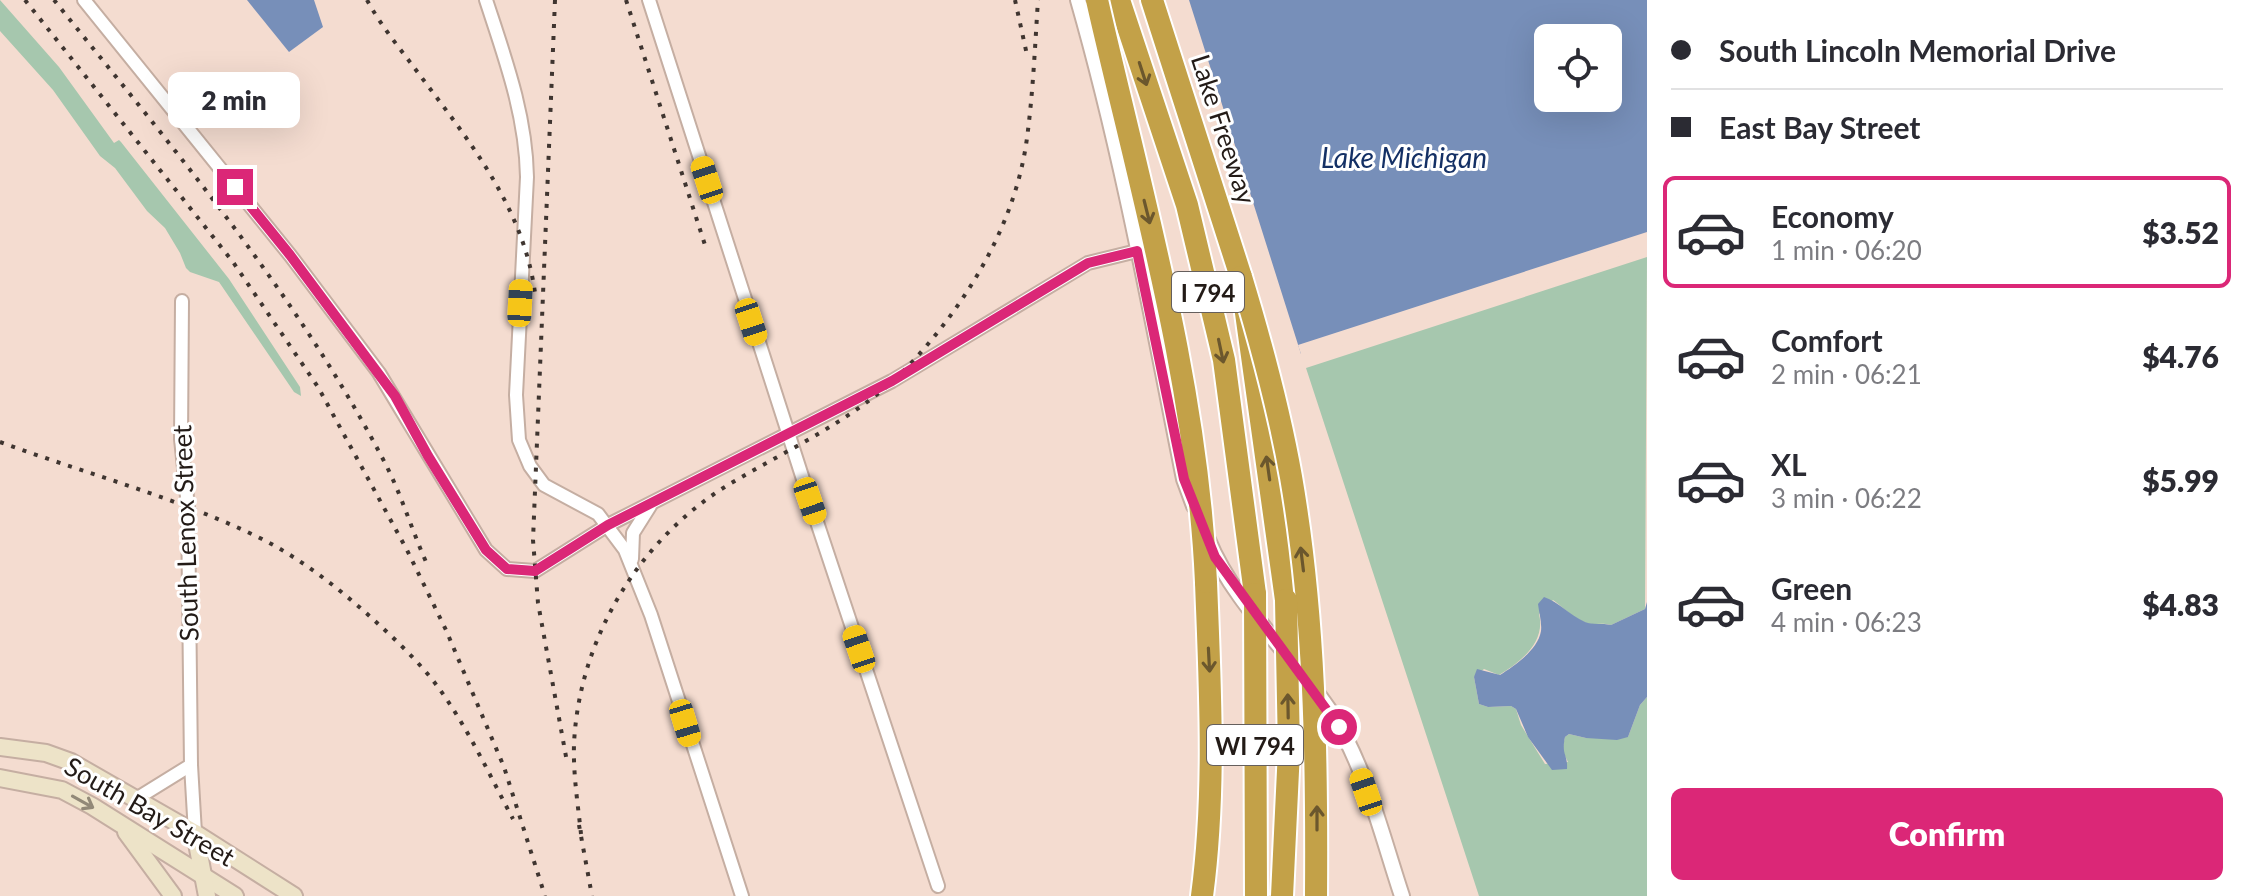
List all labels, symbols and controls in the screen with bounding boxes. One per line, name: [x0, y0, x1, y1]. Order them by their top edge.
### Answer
map controls: [1534, 24, 1622, 112]
button: locate: [1534, 24, 1622, 112]
text: South Lincoln Memorial Drive: [1719, 32, 2116, 68]
street label: Lake Freeway: [1185, 50, 1263, 208]
one-way arrow: [1137, 62, 1152, 87]
callout: 2 min: [169, 71, 301, 127]
text: 2 min: [202, 84, 266, 116]
text: East Bay Street: [1719, 109, 1920, 145]
water label: Lake Michigan: [1321, 140, 1487, 174]
car: [688, 153, 726, 207]
route end: [217, 169, 253, 205]
icon: car: [1675, 196, 1747, 268]
text: Economy: [1771, 198, 1894, 234]
one-way arrow: [1140, 199, 1155, 225]
text: $3.52: [2142, 214, 2219, 250]
text: 1 min · 06:20: [1771, 234, 1922, 266]
road number: I 794: [1172, 272, 1244, 312]
car: [507, 278, 533, 328]
car: [732, 295, 770, 349]
icon: car: [1675, 320, 1747, 392]
text: Comfort: [1771, 322, 1883, 358]
one-way arrow: [1214, 338, 1229, 363]
text: $4.76: [2142, 338, 2219, 374]
text: 2 min · 06:21: [1771, 358, 1922, 390]
street label: South Lenox Street: [165, 424, 205, 642]
icon: car: [1675, 444, 1747, 516]
text: XL: [1771, 446, 1807, 482]
one-way arrow: [1260, 456, 1275, 481]
text: $5.99: [2142, 462, 2219, 498]
car: [791, 474, 829, 528]
text: 3 min · 06:22: [1771, 482, 1922, 514]
one-way arrow: [1294, 547, 1309, 572]
icon: car: [1675, 568, 1747, 640]
text: Green: [1771, 570, 1852, 606]
text: $4.83: [2142, 586, 2219, 622]
text: 4 min · 06:23: [1771, 606, 1922, 638]
car: [840, 622, 878, 676]
one-way arrow: [1202, 646, 1217, 673]
one-way arrow: [1281, 693, 1296, 720]
car: [667, 697, 703, 749]
route start: [1321, 709, 1357, 745]
road number: WI 794: [1207, 725, 1303, 765]
street label: South Bay Street: [59, 749, 241, 873]
car: [1347, 765, 1385, 819]
button: Confirm: [1671, 788, 2223, 880]
one-way arrow: [71, 794, 94, 810]
one-way arrow: [1309, 805, 1325, 832]

